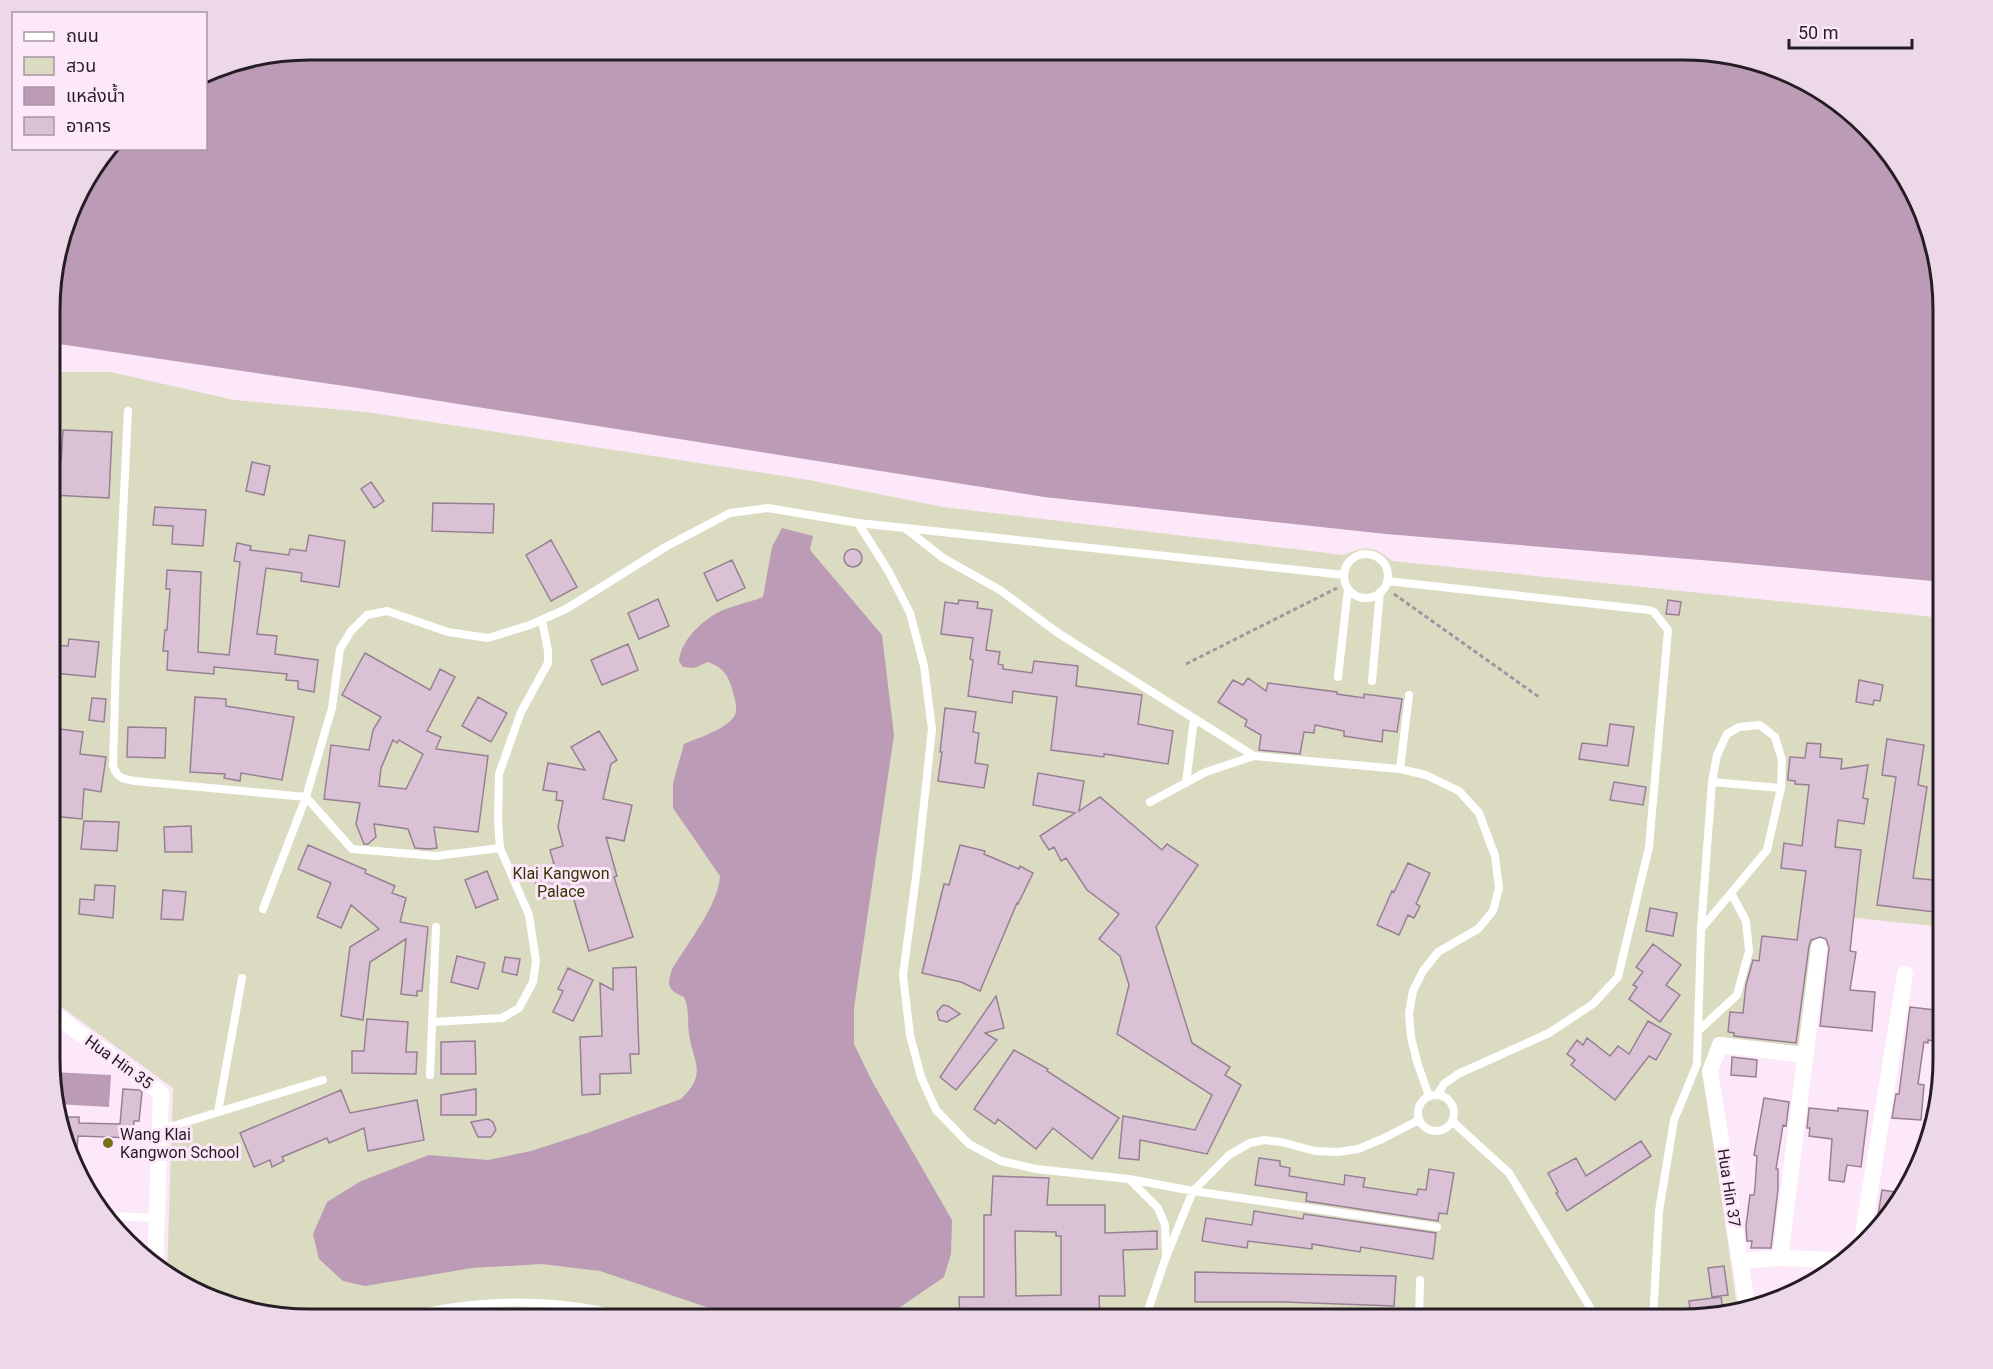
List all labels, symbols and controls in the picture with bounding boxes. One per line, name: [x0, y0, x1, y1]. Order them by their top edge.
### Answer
legend: [12, 12, 207, 150]
scale bar: [1789, 12, 1912, 50]
text: 50 m: [1798, 22, 1838, 43]
text: ถนน: [66, 25, 99, 46]
text: สวน: [66, 55, 96, 76]
text: แหล่งน้ำ: [66, 83, 125, 106]
text: อาคาร: [66, 115, 111, 136]
park label: Klai Kangwon Palace: [512, 864, 610, 901]
street label: Hua Hin 35: [81, 1031, 157, 1093]
place label: Wang Klai Kangwon School: [120, 1125, 239, 1162]
marker: Wang Klai Kangwon School: [101, 1136, 115, 1150]
street label: Hua Hin 37: [1713, 1148, 1745, 1229]

